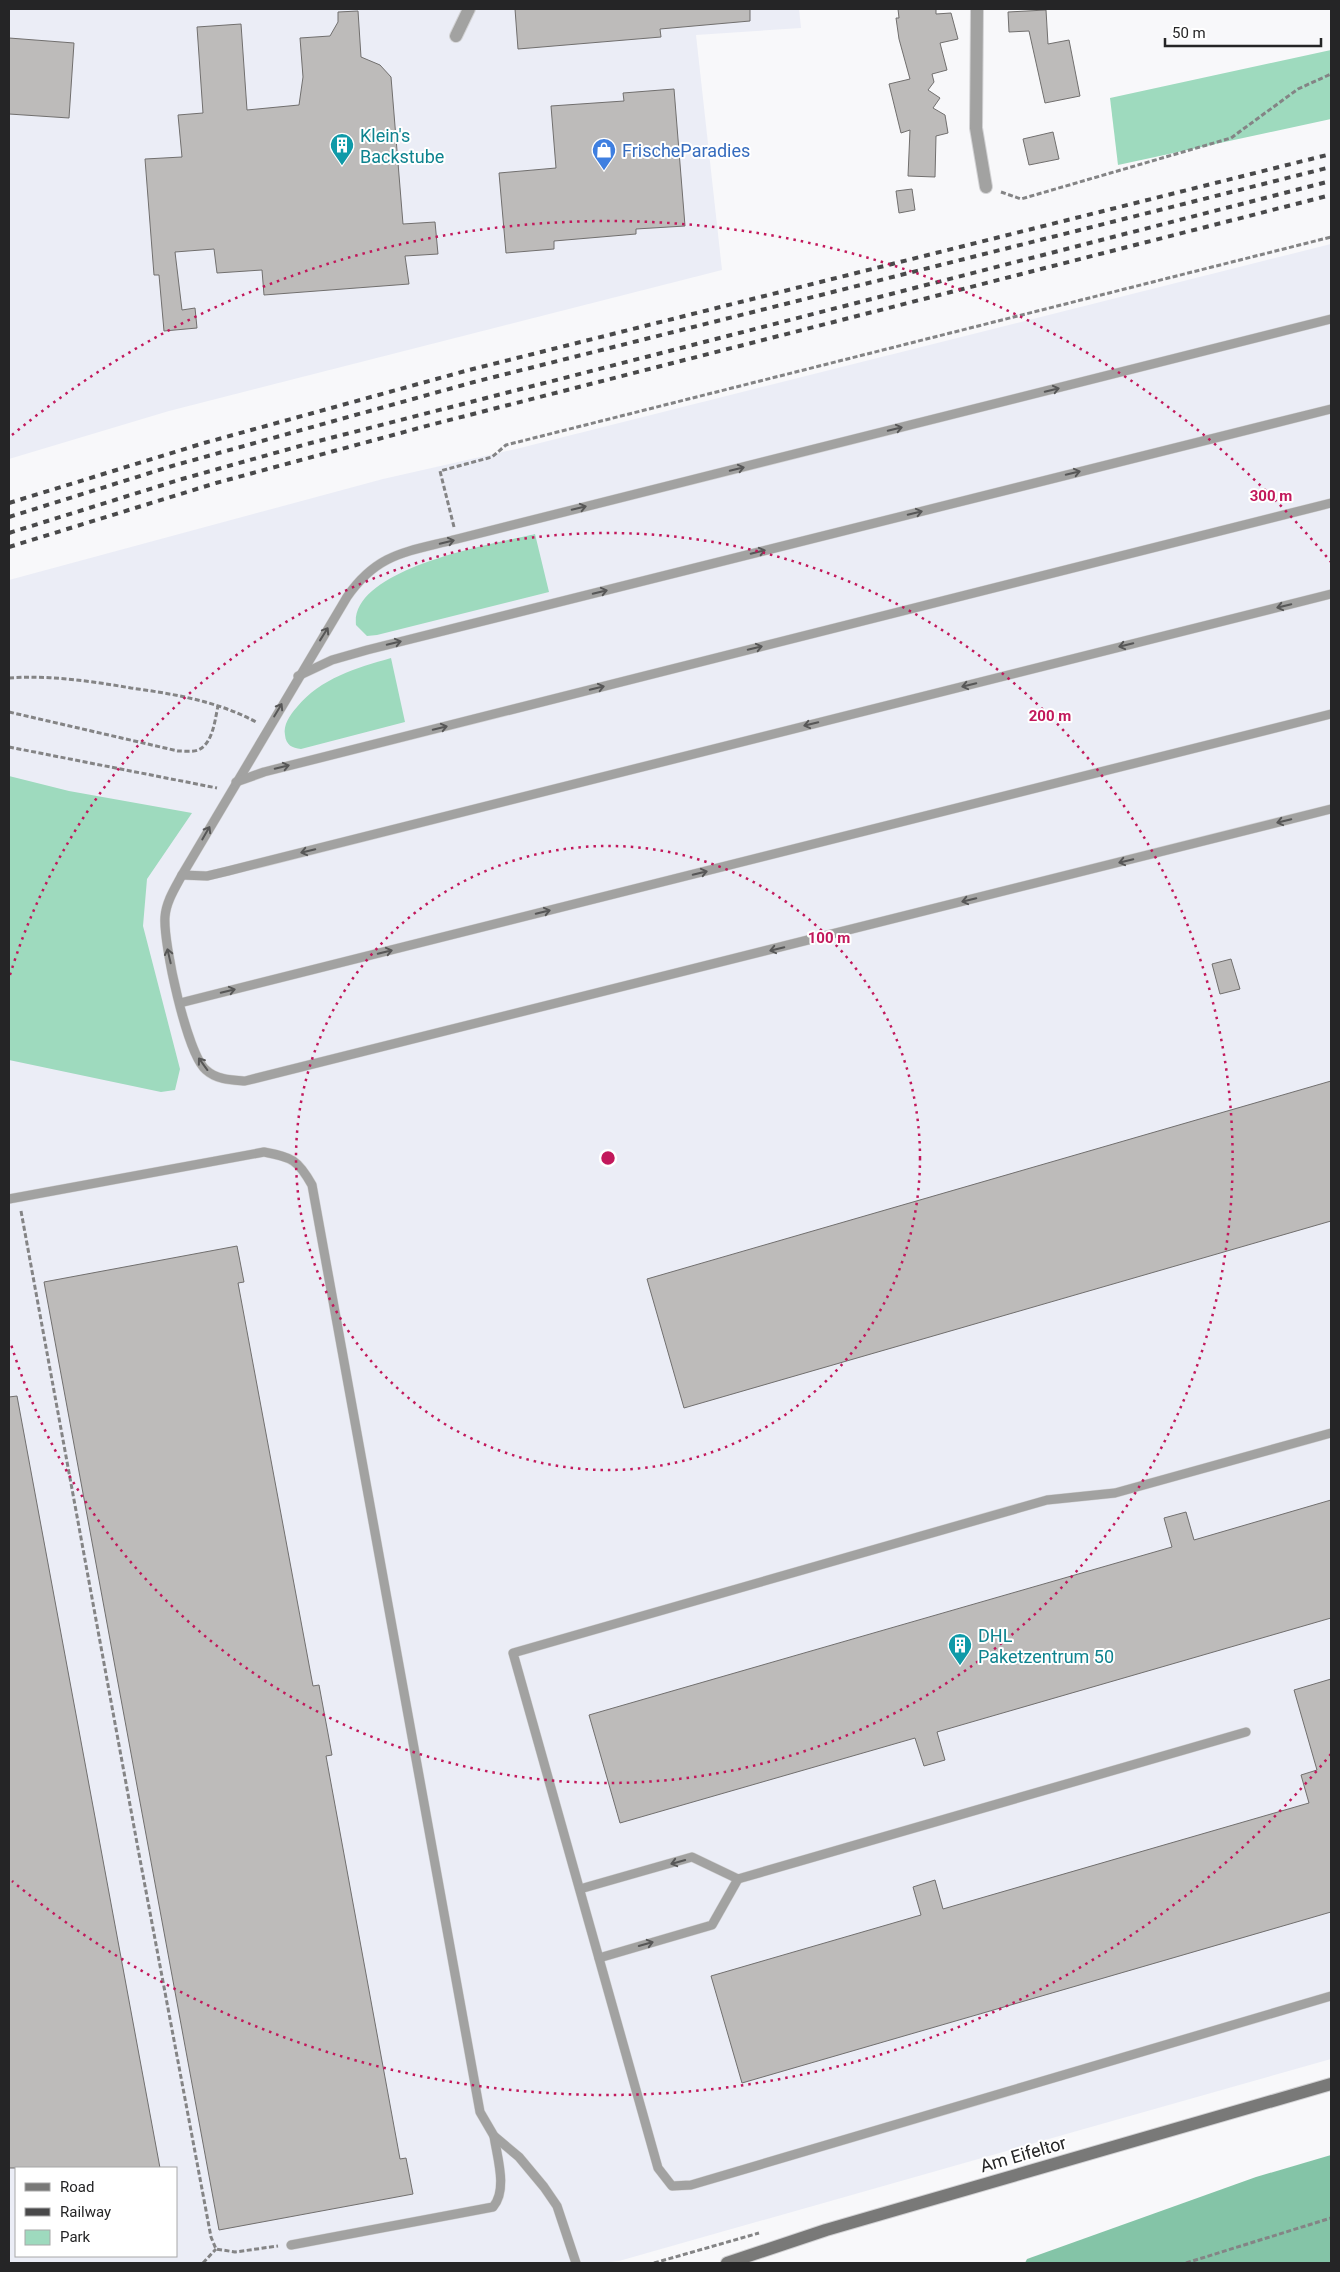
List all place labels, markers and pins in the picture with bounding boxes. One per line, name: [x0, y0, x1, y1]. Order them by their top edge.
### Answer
place label: Klein's Backstube: [360, 125, 444, 167]
building icon: Klein's Backstube: [329, 132, 355, 166]
shop icon: FrischeParadies: [591, 137, 617, 171]
place label: FrischeParadies: [622, 140, 750, 161]
centre of rings: [599, 1149, 617, 1167]
place label: DHL Paketzentrum 50: [978, 1625, 1114, 1667]
building icon: DHL Paketzentrum 50: [947, 1632, 973, 1666]

